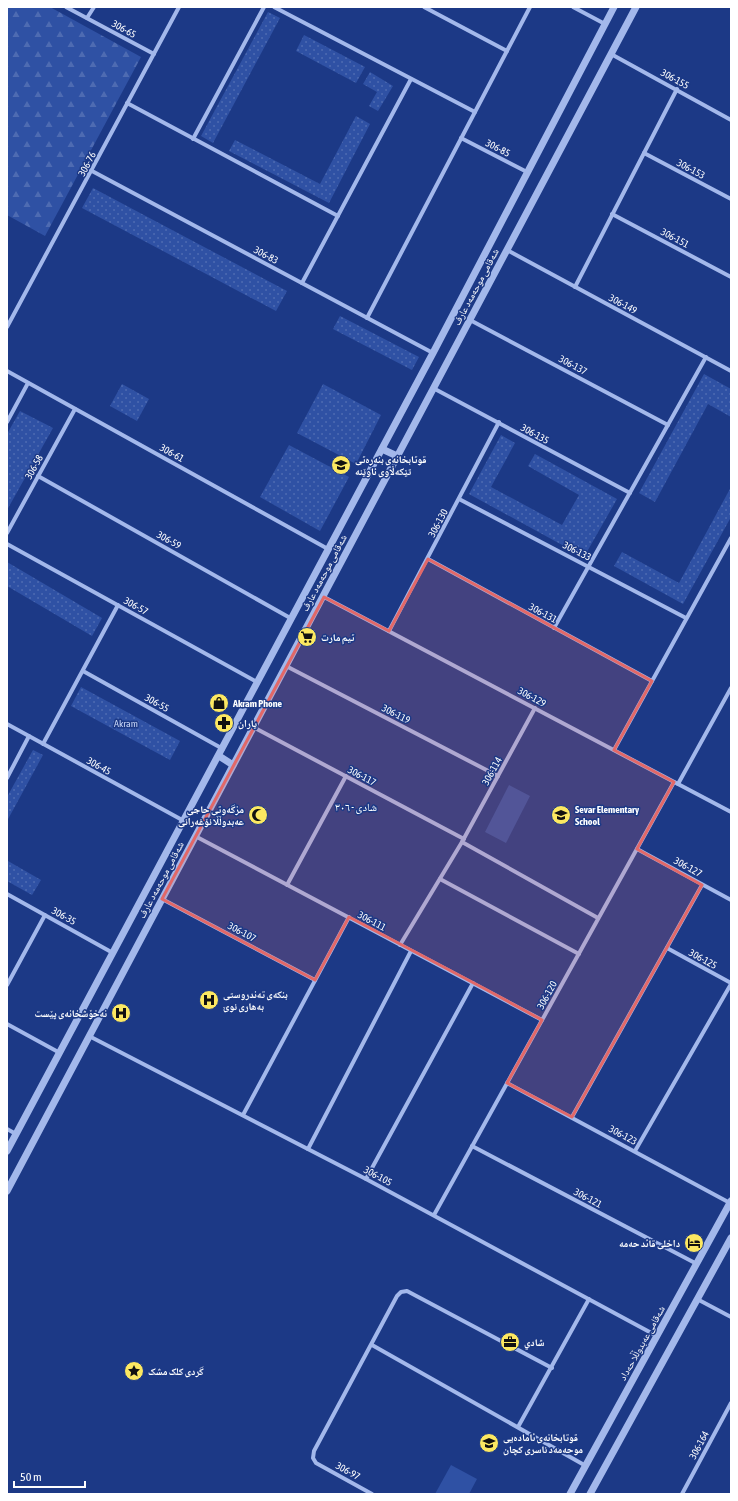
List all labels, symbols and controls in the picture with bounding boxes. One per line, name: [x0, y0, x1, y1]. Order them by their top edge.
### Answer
street label: 306-65: [110, 18, 138, 40]
street label: 306-155: [659, 67, 691, 91]
street label: 306-85: [484, 137, 512, 159]
street label: 306-76: [76, 150, 98, 178]
street label: 306-153: [675, 157, 707, 181]
street label: 306-151: [659, 226, 691, 250]
street label: 306-83: [252, 244, 280, 266]
street label: شەقامی موحەمەد عارف: [451, 246, 502, 328]
street label: 306-149: [607, 292, 639, 316]
street label: 306-137: [557, 353, 589, 377]
street label: 306-135: [519, 422, 551, 446]
street label: 306-61: [158, 442, 186, 464]
street label: 306-58: [23, 453, 45, 481]
school or university icon: قوتابخانەی بنەڕەتی تێکەڵاوی ئاوێنە: [330, 454, 352, 476]
place label: قوتابخانەی بنەڕەتی تێکەڵاوی ئاوێنە: [355, 454, 426, 478]
street label: 306-130: [426, 507, 450, 539]
street label: 306-59: [155, 529, 183, 551]
street label: شەقامی موحەمەد عارف: [299, 532, 350, 614]
street label: 306-133: [561, 539, 593, 563]
street label: 306-57: [122, 595, 150, 617]
street label: 306-131: [527, 601, 559, 625]
supermarket icon: تيم مارت: [296, 626, 318, 648]
place label: تيم مارت: [321, 632, 355, 645]
street label: 306-129: [516, 685, 548, 709]
street label: 306-55: [143, 692, 171, 714]
shop icon: Akram Phone: [208, 692, 230, 714]
place label: Akram Phone: [232, 698, 283, 709]
street label: 306-119: [380, 702, 412, 726]
pharmacy icon: یاران: [213, 712, 235, 734]
park label: Akram: [114, 718, 138, 729]
place label: یاران: [238, 718, 258, 730]
street label: 306-45: [85, 755, 113, 777]
street label: 306-114: [480, 755, 504, 787]
street label: 306-117: [346, 764, 378, 788]
district label: شادی - ٣٠٦: [335, 801, 377, 814]
place label: مزگەوتی حاجی عەبدوڵڵا نۆغەرانی: [178, 804, 244, 828]
mosque icon: مزگەوتی حاجی عەبدوڵڵا نۆغەرانی: [247, 804, 269, 826]
school or university icon: Sevar Elementary School: [550, 804, 572, 826]
place label: Sevar Elementary School: [575, 804, 640, 827]
street label: شەقامی موحەمەد عارف: [136, 839, 187, 921]
street label: 306-127: [672, 855, 704, 879]
street label: 306-35: [50, 905, 78, 927]
street label: 306-111: [356, 909, 388, 933]
street label: 306-107: [226, 920, 258, 944]
street label: 306-125: [687, 947, 719, 971]
street label: 306-120: [535, 979, 559, 1011]
hospital icon: بنکەی تەندروستی بەهاری نوێ: [198, 989, 220, 1011]
place label: بنکەی تەندروستی بەهاری نوێ: [223, 989, 288, 1013]
hospital icon: نەخۆشخانەی پێست: [110, 1002, 132, 1024]
place label: نەخۆشخانەی پێست: [34, 1008, 107, 1020]
street label: 306-123: [607, 1123, 639, 1147]
street label: 306-105: [362, 1164, 394, 1188]
street label: 306-121: [572, 1186, 604, 1210]
hotel icon: داخلی قائد حەمە: [683, 1232, 705, 1254]
place label: داخلی قائد حەمە: [619, 1238, 680, 1250]
street label: شەقامی عەبدوڵڵا حەداد: [616, 1303, 668, 1383]
office icon: شادي: [499, 1331, 521, 1353]
place label: شادي: [524, 1337, 545, 1350]
place icon: گردی کلک مشک: [123, 1360, 145, 1382]
place label: گردی کلک مشک: [148, 1366, 204, 1378]
street label: 306-164: [687, 1429, 711, 1461]
school or university icon: قوتابخانەی ئامادەیی موحەمەد ناسری کچان: [478, 1432, 500, 1454]
place label: قوتابخانەی ئامادەیی موحەمەد ناسری کچان: [503, 1432, 583, 1456]
street label: 306-97: [334, 1460, 362, 1482]
scale bar: [14, 1463, 85, 1489]
text: 50 m: [20, 1470, 42, 1484]

